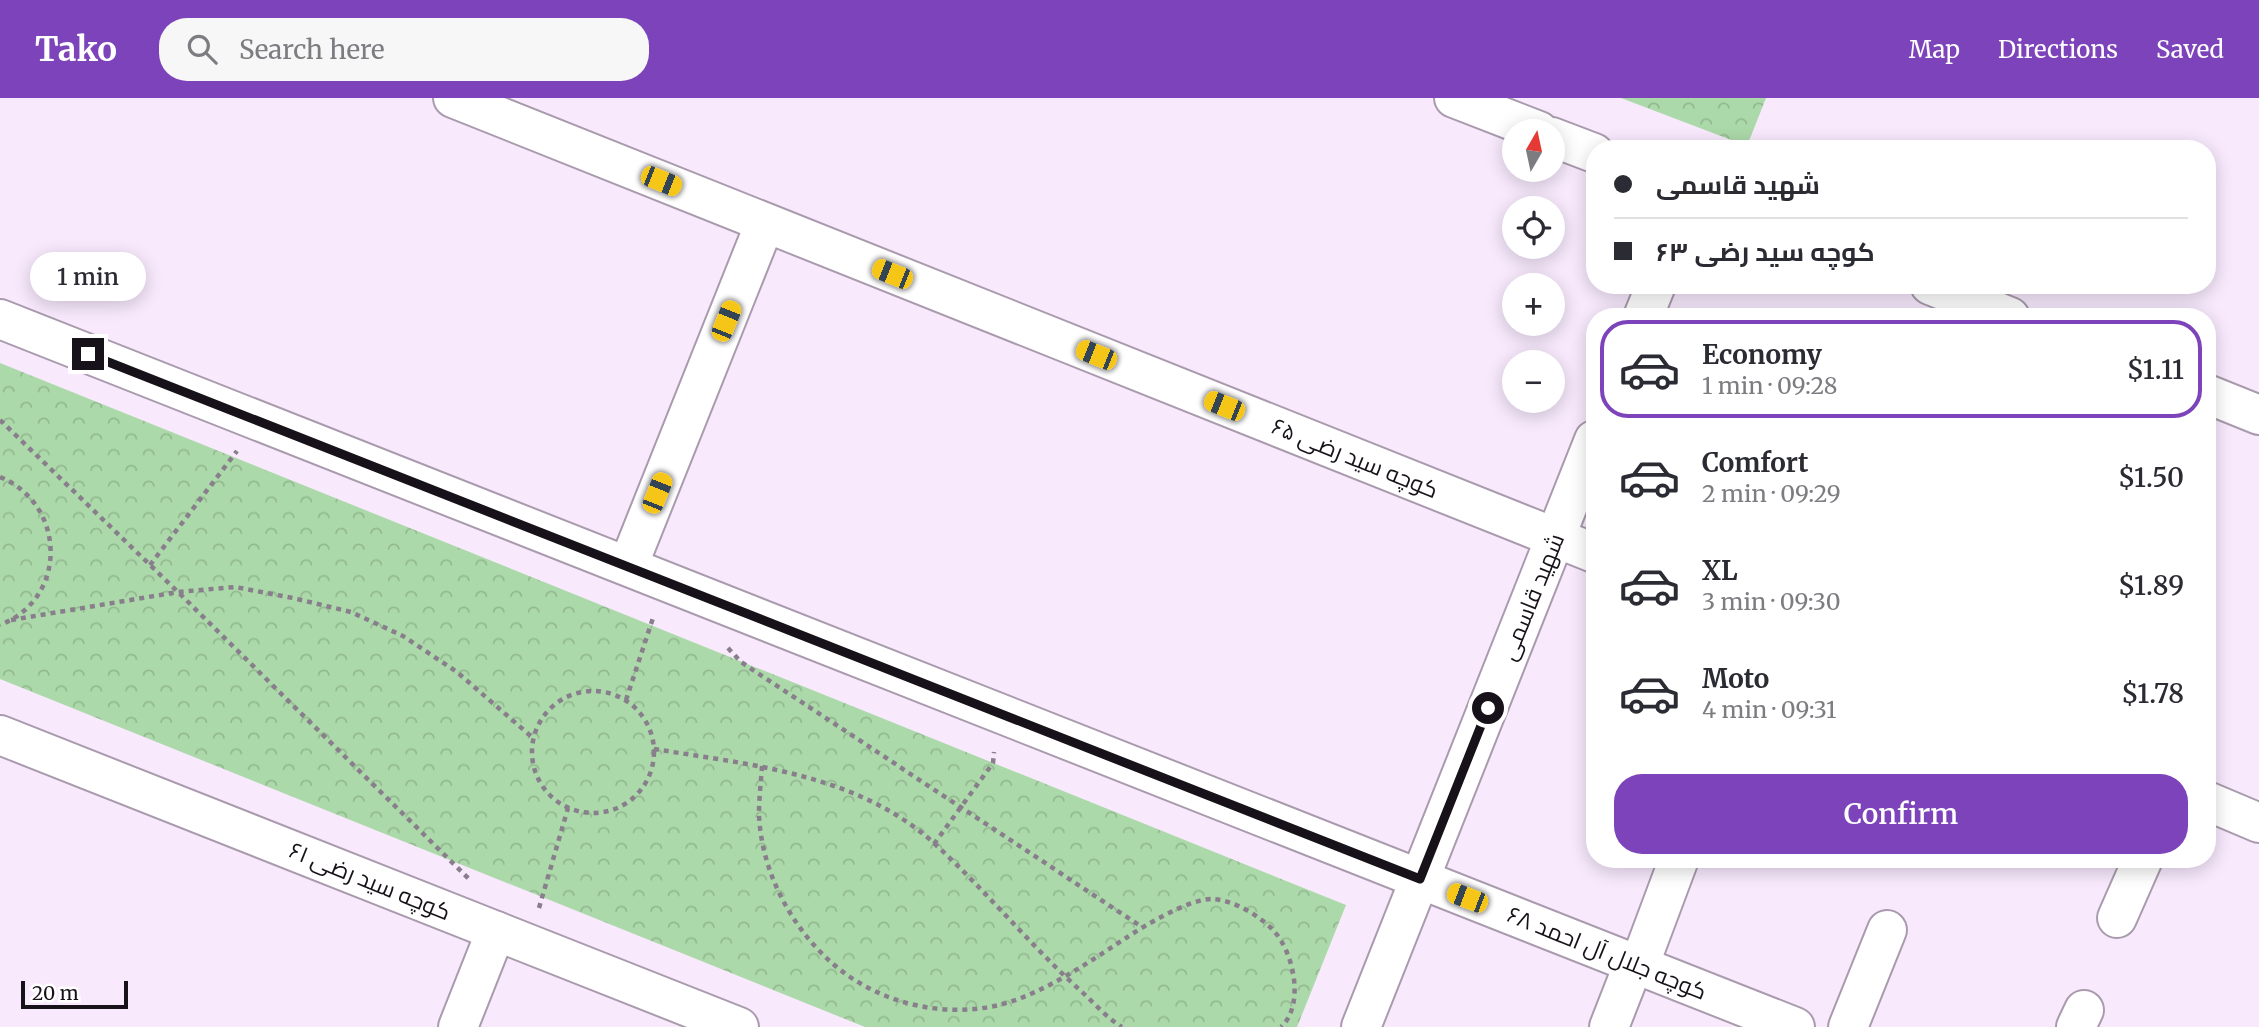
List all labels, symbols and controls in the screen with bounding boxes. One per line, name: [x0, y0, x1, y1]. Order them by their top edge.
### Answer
search box: [159, 18, 649, 81]
text: Tako: [35, 29, 117, 70]
icon: search: [183, 30, 221, 68]
text: Search here: [239, 33, 385, 66]
text: Map: [1909, 34, 1960, 65]
text: Directions: [1998, 34, 2118, 65]
text: Saved: [2156, 34, 2224, 65]
north arrow: [1502, 119, 1564, 182]
map controls: [1502, 119, 1565, 413]
car: [638, 163, 685, 199]
text: شهید قاسمی: [1656, 168, 1820, 201]
button: locate: [1502, 196, 1565, 259]
text: کوچه سید رضی ۶۳: [1656, 235, 1875, 268]
callout: 1 min: [30, 252, 146, 302]
car: [869, 256, 916, 292]
text: 1 min: [57, 262, 119, 291]
button: +: [1502, 273, 1565, 336]
car: [709, 298, 744, 344]
car: [1073, 337, 1120, 373]
route end: [72, 338, 104, 370]
icon: car: [1618, 338, 1681, 401]
text: Economy: [1702, 338, 1822, 371]
button: −: [1502, 350, 1565, 413]
text: $1.11: [2127, 353, 2184, 386]
text: 1 min · 09:28: [1702, 371, 1837, 400]
car: [1201, 388, 1248, 424]
street label: کوچه سید رضی ۶۵: [1267, 411, 1443, 505]
icon: car: [1618, 446, 1681, 509]
text: Comfort: [1702, 446, 1808, 479]
text: $1.50: [2118, 461, 2184, 494]
car: [640, 470, 675, 516]
text: 2 min · 09:29: [1702, 479, 1841, 508]
street label: شهید قاسمی: [1493, 529, 1570, 665]
icon: car: [1618, 554, 1681, 617]
text: XL: [1702, 554, 1738, 587]
text: $1.89: [2118, 569, 2184, 602]
text: 3 min · 09:30: [1702, 587, 1840, 616]
icon: car: [1618, 662, 1681, 725]
text: Moto: [1702, 662, 1769, 695]
text: $1.78: [2121, 677, 2184, 710]
route start: [1472, 692, 1504, 724]
text: 4 min · 09:31: [1702, 695, 1836, 724]
button: Confirm: [1614, 774, 2188, 854]
street label: کوچه سید رضی ۶۱: [285, 835, 455, 927]
car: [1444, 881, 1491, 915]
street label: کوچه جلال آل احمد ۶۸: [1503, 899, 1711, 1007]
scale bar: [21, 978, 128, 1010]
text: 20 m: [32, 981, 79, 1005]

